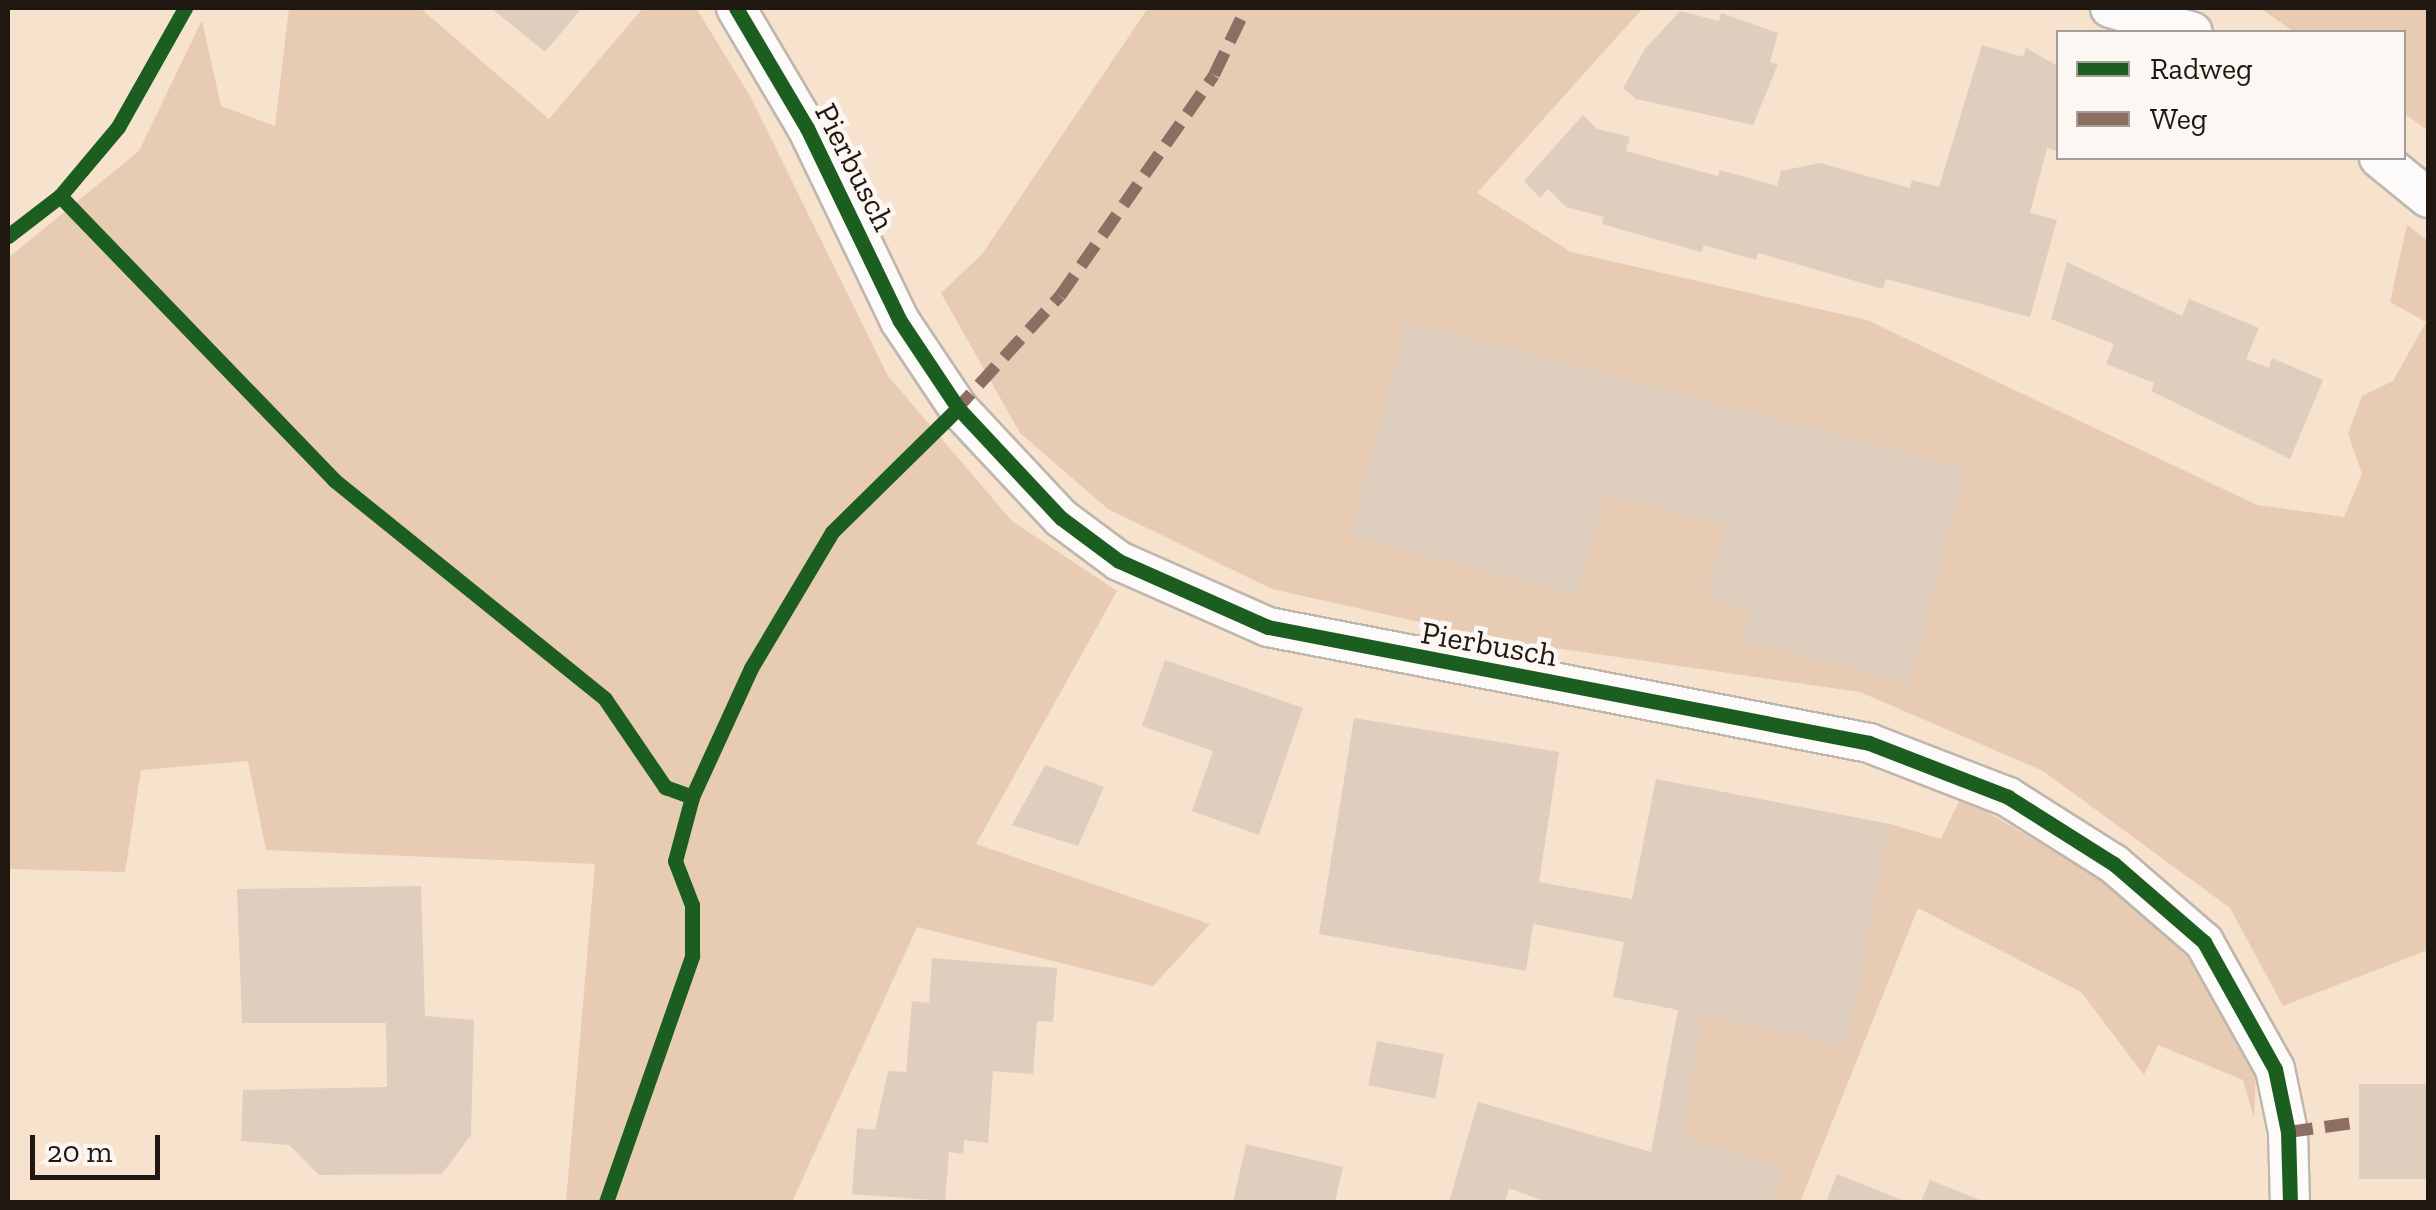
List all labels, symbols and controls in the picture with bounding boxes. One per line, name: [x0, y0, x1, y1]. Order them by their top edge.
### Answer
legend: [2056, 30, 2406, 160]
text: Radweg: [2150, 51, 2252, 87]
street label: Pierbusch: [807, 97, 903, 237]
text: Weg: [2150, 101, 2207, 137]
street label: Pierbusch: [1418, 613, 1560, 675]
scale bar: [35, 1115, 165, 1177]
text: 20 m: [47, 1134, 112, 1170]

